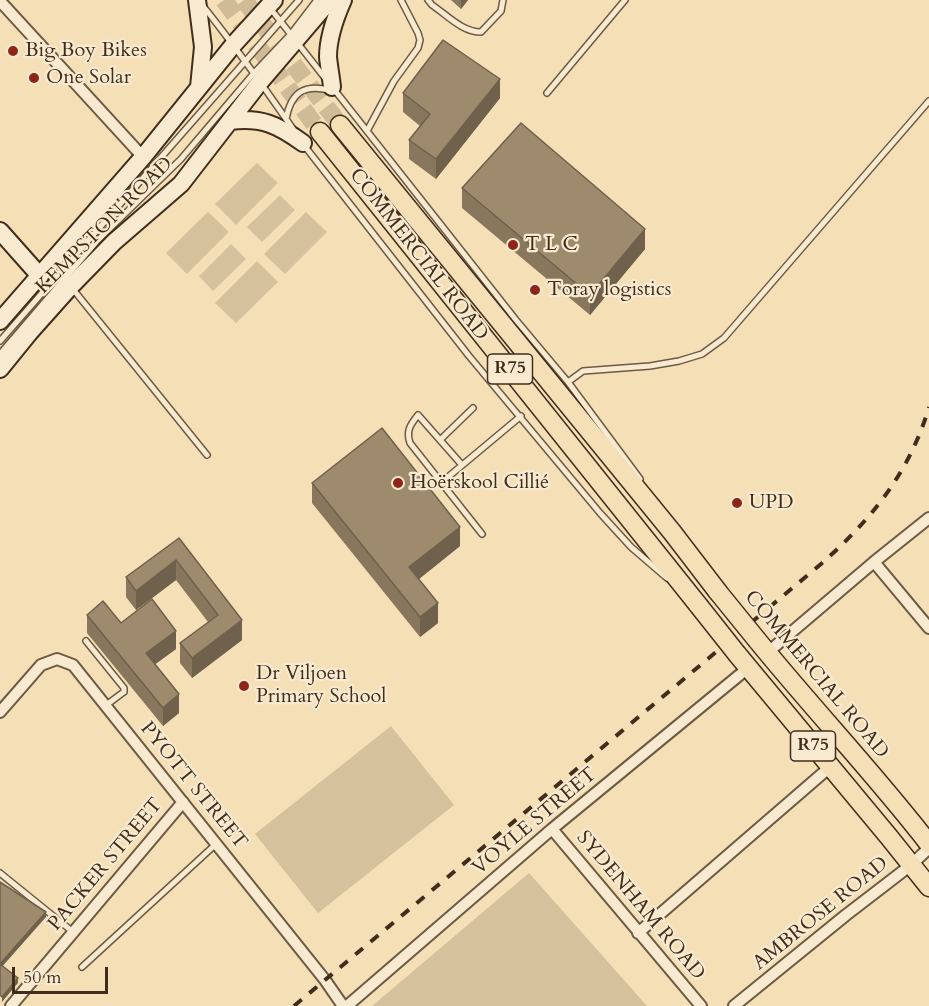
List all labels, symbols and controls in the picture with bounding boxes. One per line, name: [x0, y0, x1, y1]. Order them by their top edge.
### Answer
place label: Big Boy Bikes: [25, 39, 147, 63]
marker: Big Boy Bikes: [6, 44, 20, 58]
place label: One Solar: [46, 66, 131, 90]
marker: One Solar: [27, 71, 41, 85]
street label: KEMPSTON ROAD: [31, 152, 179, 300]
street label: COMMERCIAL ROAD: [343, 164, 493, 346]
place label: T L C: [525, 233, 578, 257]
marker: T L C: [506, 238, 520, 252]
place label: Toray logistics: [547, 278, 672, 302]
marker: Toray logistics: [528, 283, 542, 297]
road number: R75: [488, 354, 532, 384]
place label: Hoërskool Cillié: [410, 471, 549, 495]
marker: Hoërskool Cillié: [391, 476, 405, 490]
place label: UPD: [749, 491, 793, 515]
marker: UPD: [730, 496, 744, 510]
street label: COMMERCIAL ROAD: [739, 586, 893, 764]
place label: Dr Viljoen Primary School: [256, 662, 386, 709]
marker: Dr Viljoen Primary School: [237, 679, 251, 693]
street label: PYOTT STREET: [134, 718, 252, 854]
road number: R75: [790, 731, 836, 761]
street label: VOYLE STREET: [468, 763, 602, 881]
street label: PACKER STREET: [44, 794, 168, 936]
street label: SYDENHAM ROAD: [571, 827, 709, 985]
street label: AMBROSE ROAD: [748, 852, 894, 976]
scale bar: [15, 955, 111, 993]
text: 50 m: [23, 965, 62, 990]

